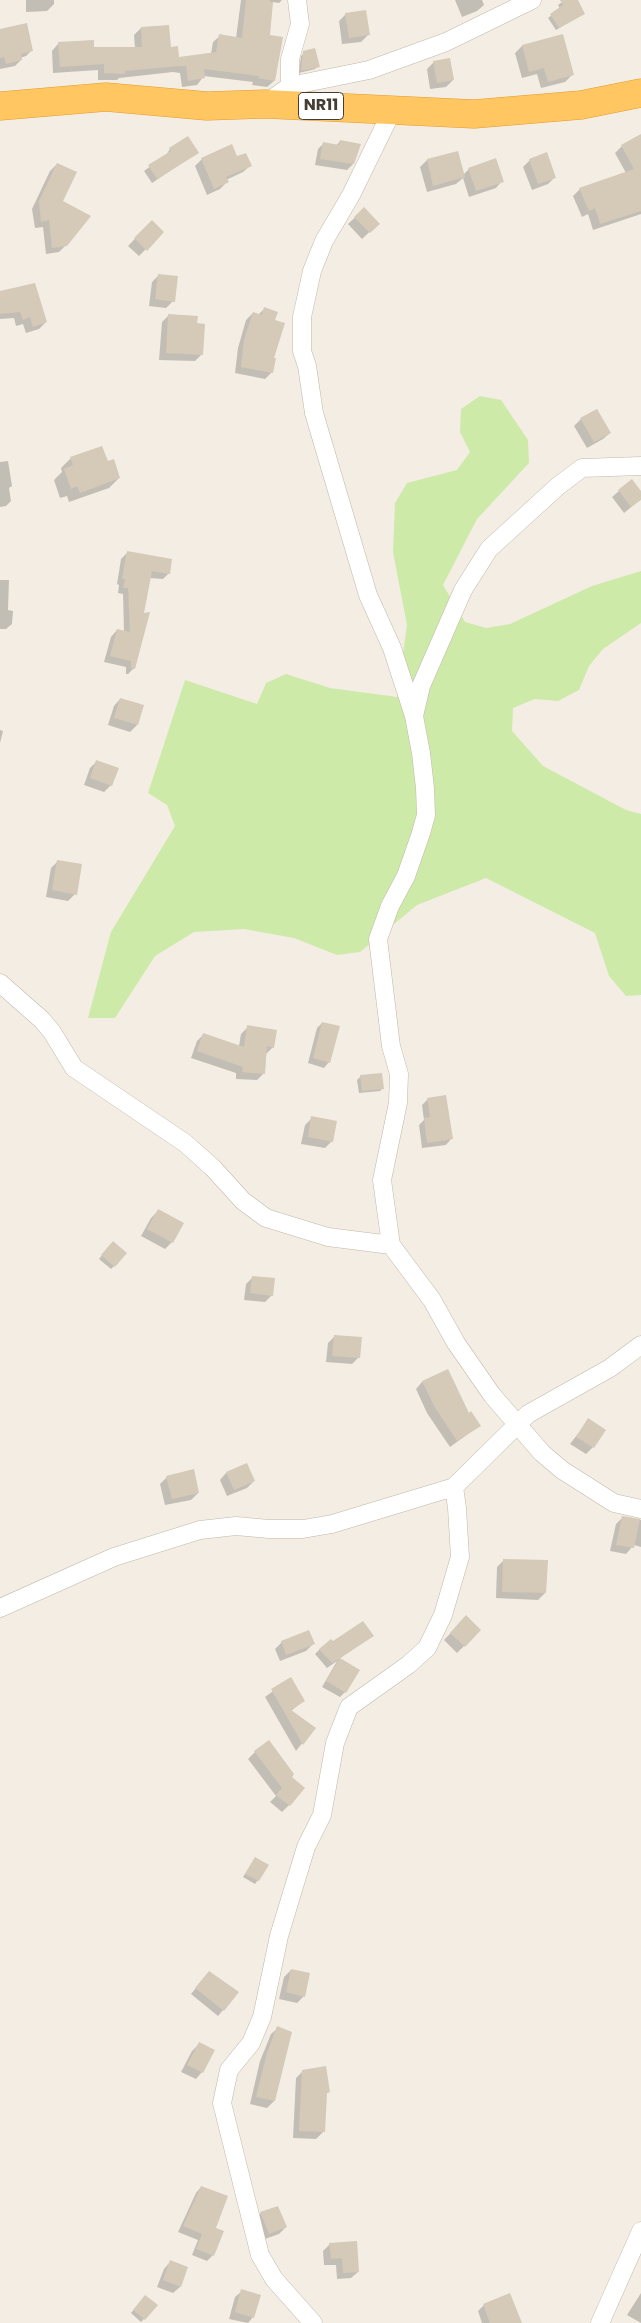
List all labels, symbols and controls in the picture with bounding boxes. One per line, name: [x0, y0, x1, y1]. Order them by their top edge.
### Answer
road number: NR11: [298, 92, 344, 120]

